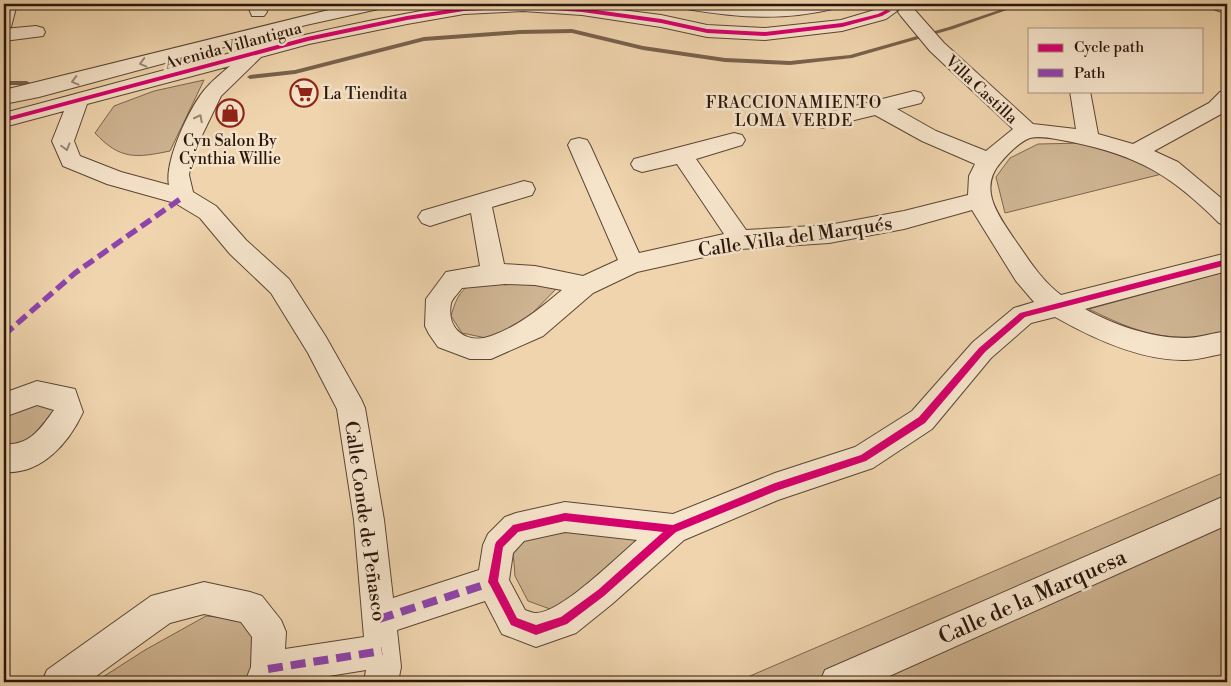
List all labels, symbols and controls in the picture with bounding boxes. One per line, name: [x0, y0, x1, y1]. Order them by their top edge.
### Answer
street label: Avenida Villantigua: [162, 18, 305, 74]
legend: [1028, 28, 1204, 92]
text: Cycle path: [1074, 38, 1144, 57]
street label: Villa Castilla: [940, 51, 1022, 129]
one-way arrow: [138, 57, 147, 68]
text: Path: [1074, 64, 1106, 83]
one-way arrow: [70, 75, 79, 86]
supermarket icon: La Tiendita: [289, 78, 319, 108]
place label: La Tiendita: [323, 84, 408, 104]
district label: FRACCIONAMIENTO LOMA VERDE: [706, 93, 882, 131]
shop icon: Cyn Salon By Cynthia Willie: [215, 98, 245, 128]
one-way arrow: [193, 115, 203, 124]
place label: Cyn Salon By Cynthia Willie: [179, 131, 281, 169]
one-way arrow: [60, 143, 71, 151]
street label: Calle Villa del Marqués: [696, 211, 894, 263]
street label: Calle Conde de Peñasco: [339, 419, 391, 623]
street label: Calle de la Marquesa: [934, 543, 1132, 651]

